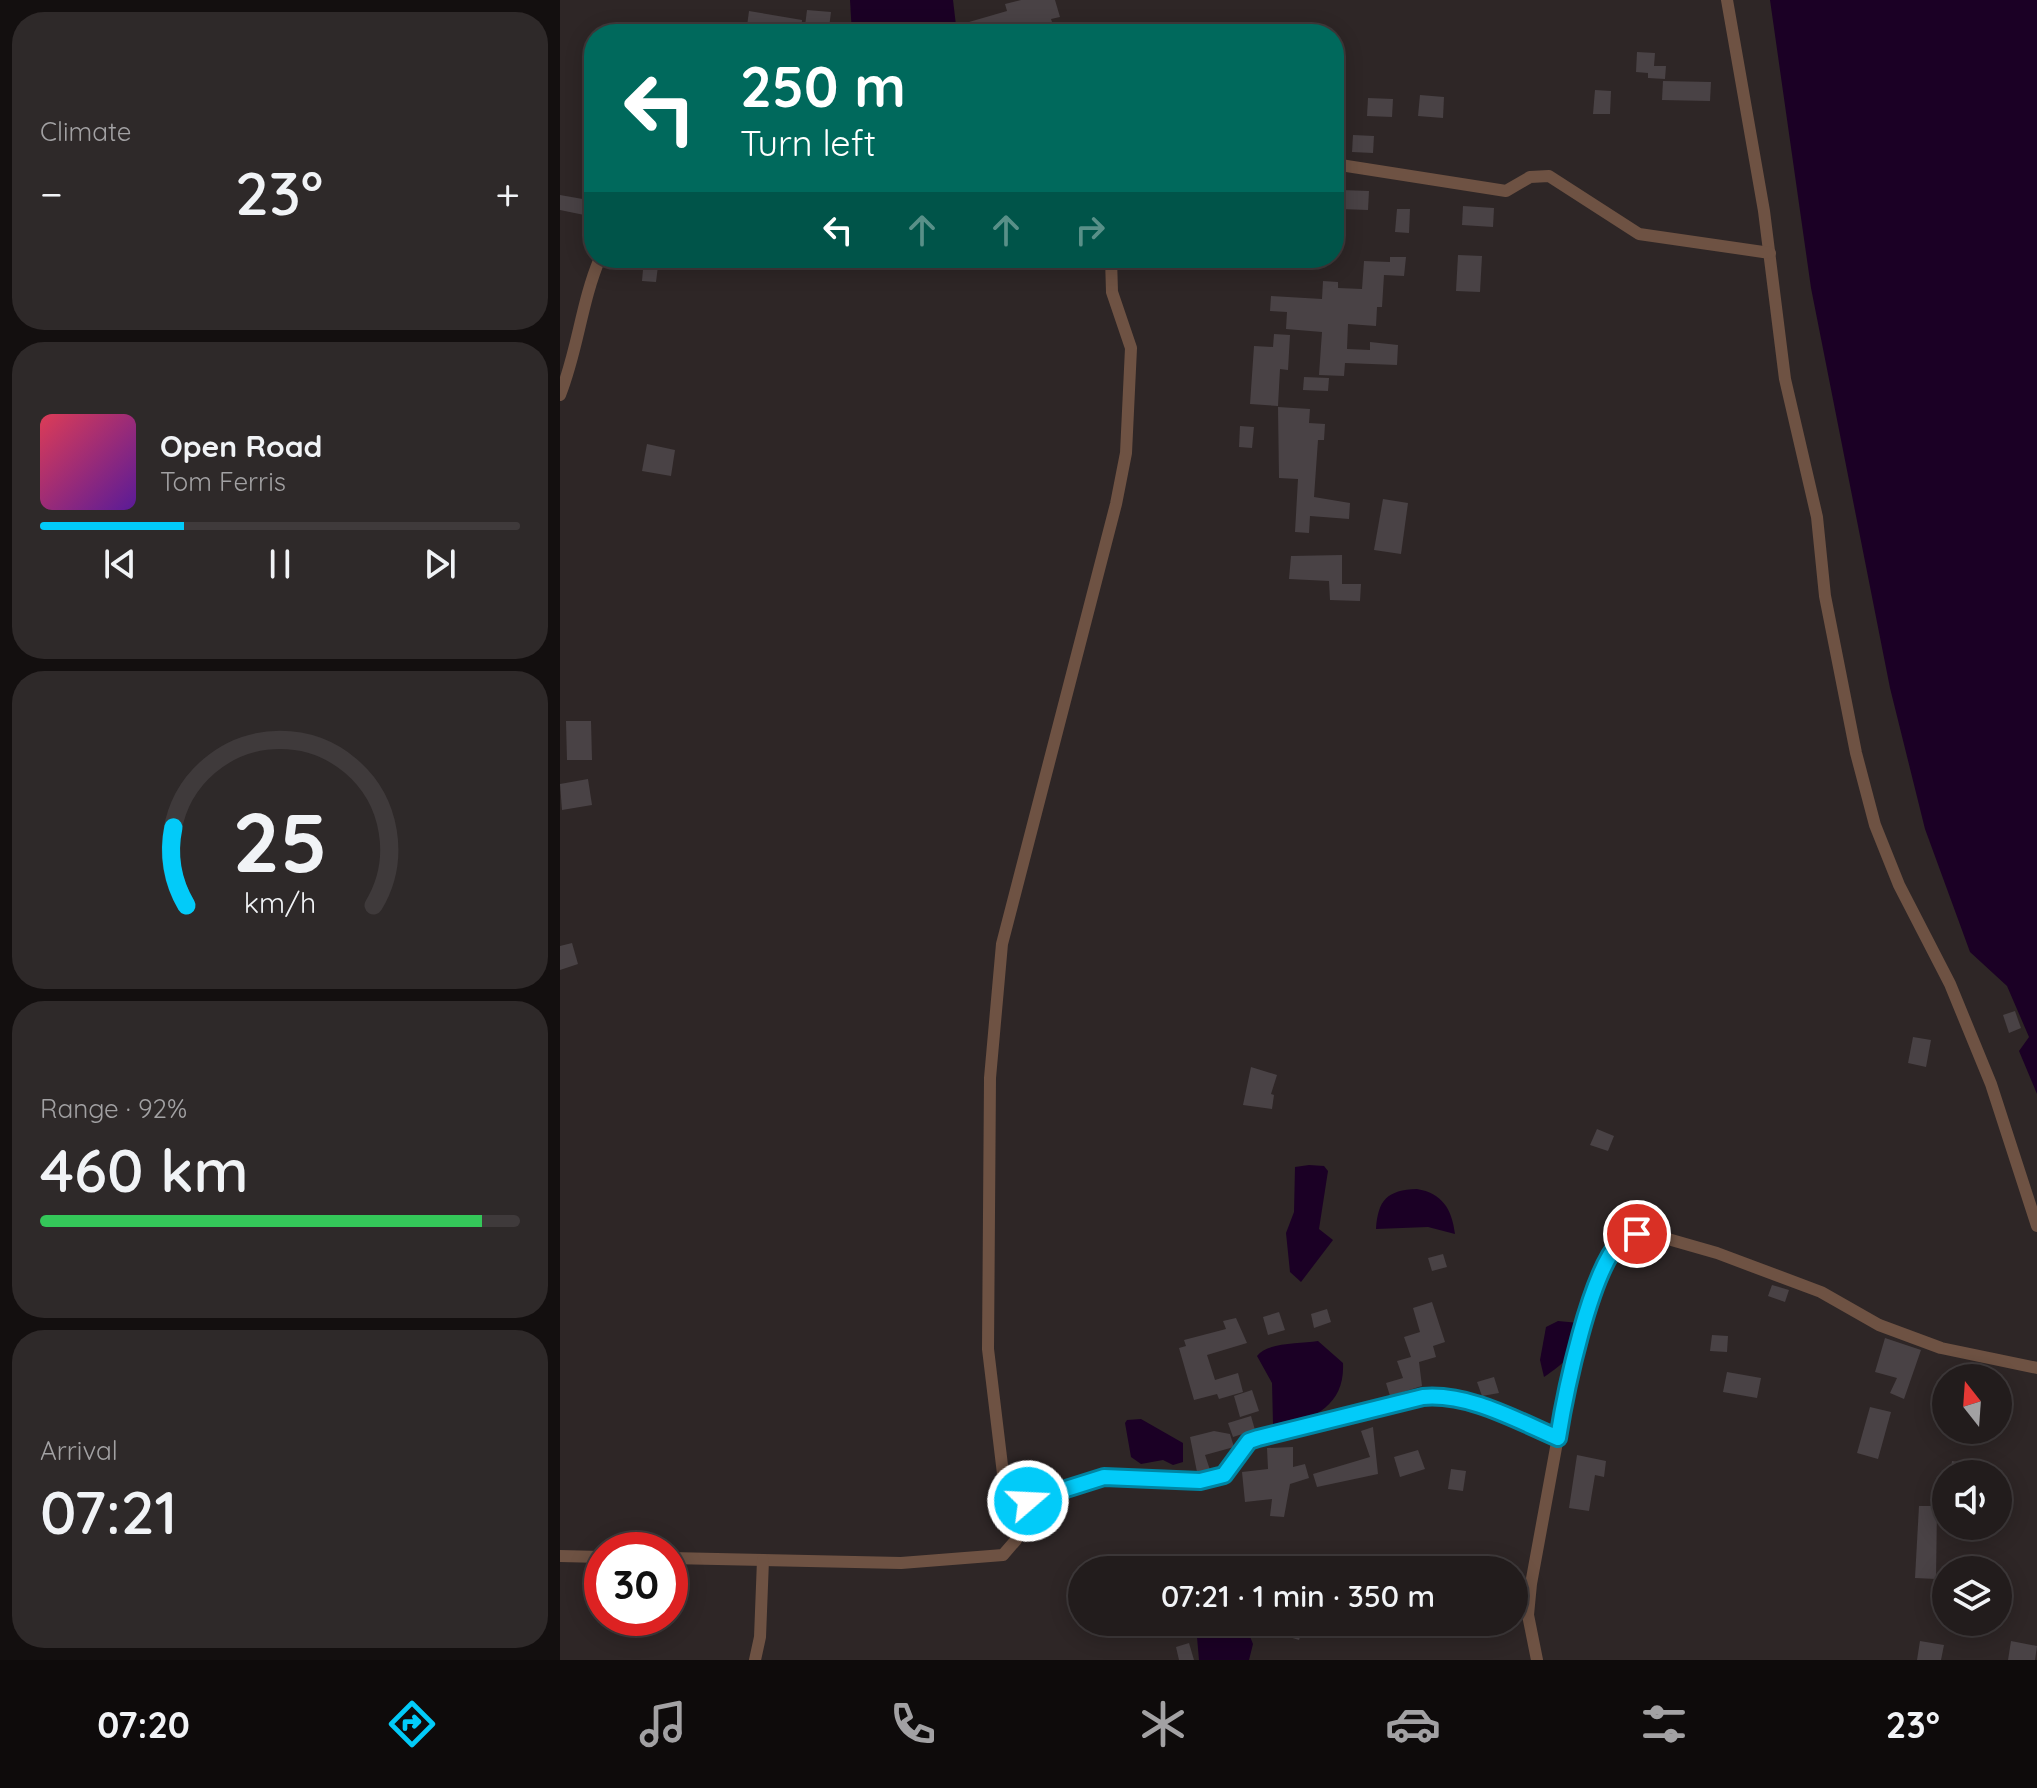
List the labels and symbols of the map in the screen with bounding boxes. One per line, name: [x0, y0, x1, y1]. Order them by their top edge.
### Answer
pin: [1603, 1200, 1671, 1268]
north arrow: [1932, 1364, 2012, 1444]
position arrow: [986, 1459, 1070, 1543]
speed limit sign: 30: [584, 1532, 688, 1636]

